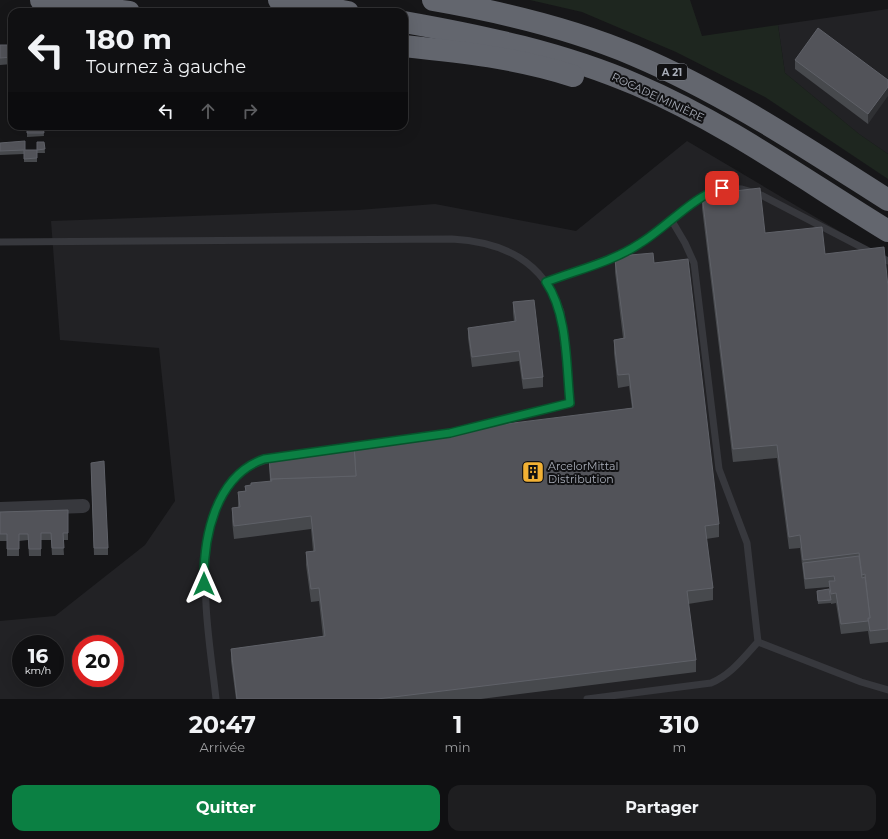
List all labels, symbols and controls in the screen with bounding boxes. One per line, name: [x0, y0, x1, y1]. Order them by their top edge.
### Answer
text: 180 m: [86, 22, 172, 56]
icon: left: [20, 24, 72, 76]
text: Tournez à gauche: [86, 56, 246, 78]
road number: A 21: [657, 64, 687, 80]
street label: ROCADE MINIÈRE: [609, 69, 707, 125]
icon: left: [155, 100, 177, 122]
icon: ahead: [197, 100, 219, 122]
icon: right: [239, 100, 261, 122]
pin: [705, 171, 739, 205]
icon: arrive: [711, 177, 733, 199]
building icon: ArcelorMittal Distribution: [520, 459, 546, 485]
place label: ArcelorMittal Distribution: [548, 459, 618, 486]
position arrow: [183, 563, 225, 605]
speed limit sign: 20: [72, 635, 124, 687]
text: 16: [28, 644, 48, 668]
text: km/h: [25, 664, 51, 677]
text: 20:47: [189, 710, 256, 739]
text: 1: [453, 710, 462, 739]
text: 310: [659, 710, 699, 739]
text: Arrivée: [199, 739, 245, 755]
text: min: [445, 739, 471, 755]
text: m: [672, 739, 686, 755]
button: Quitter: [12, 785, 440, 831]
button: Partager: [448, 785, 876, 831]

